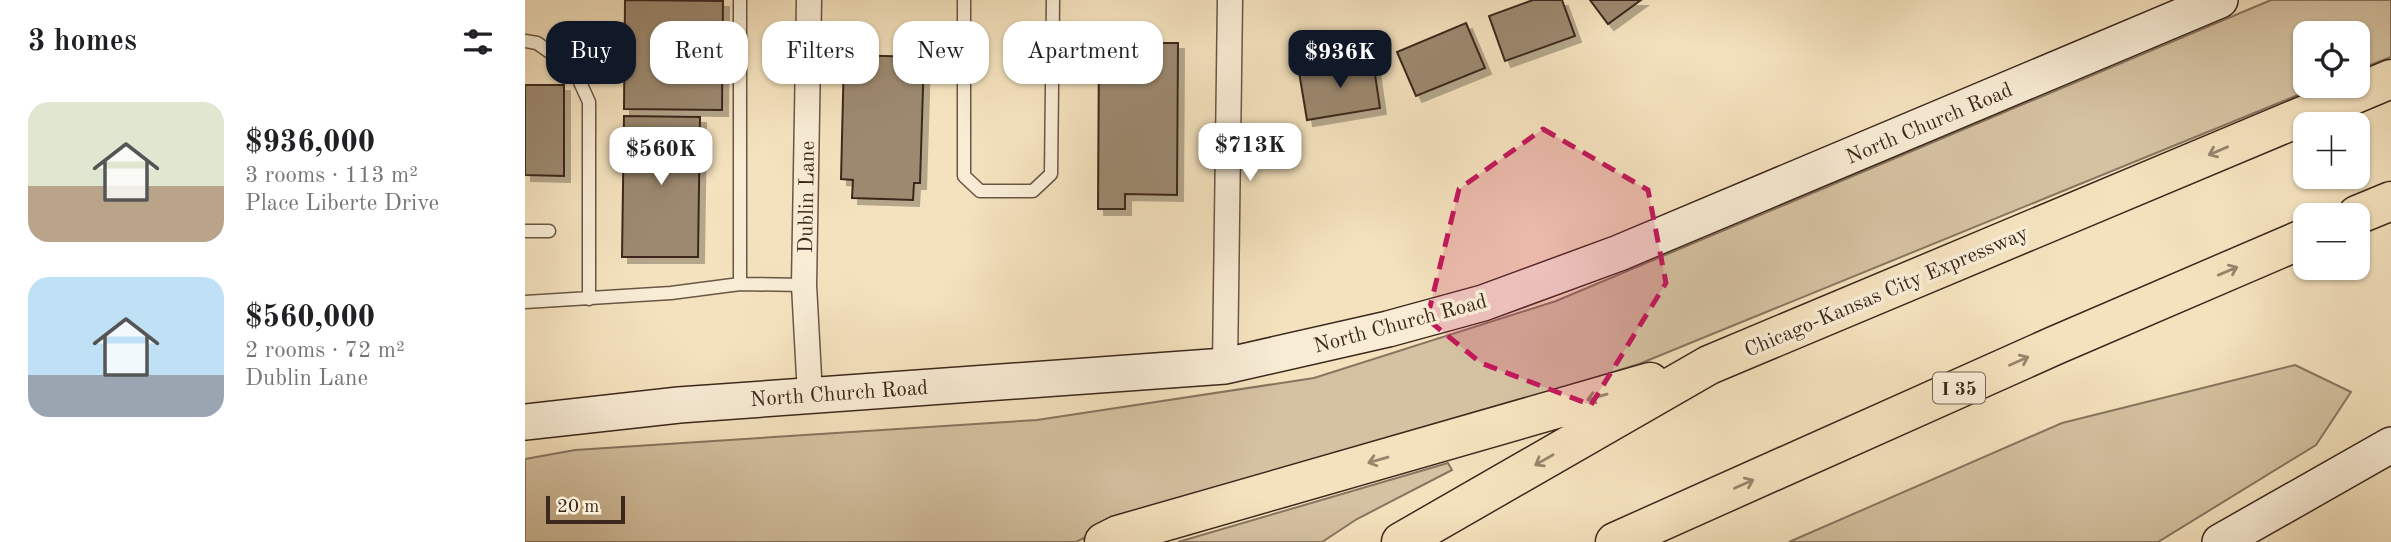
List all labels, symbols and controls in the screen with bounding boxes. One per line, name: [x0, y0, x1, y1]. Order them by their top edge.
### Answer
chip: Buy: [546, 21, 636, 84]
chip: Rent: [650, 21, 748, 84]
chip: Filters: [762, 21, 879, 84]
chip: New: [893, 21, 989, 84]
chip: Apartment: [1003, 21, 1163, 84]
map controls: [2293, 21, 2370, 280]
button: locate: [2293, 21, 2370, 98]
icon: filters: [459, 23, 497, 61]
text: 3 homes: [28, 27, 137, 57]
pin: $936K: [1291, 31, 1389, 90]
text: $936K: [1304, 41, 1376, 64]
street label: North Church Road: [1843, 80, 2016, 169]
button: +: [2293, 112, 2370, 189]
pin: $713K: [1201, 124, 1299, 183]
text: $936,000: [245, 128, 375, 158]
pin: $560K: [612, 128, 710, 187]
icon: home: [84, 130, 168, 214]
text: $713K: [1214, 134, 1286, 157]
text: $560K: [625, 138, 697, 161]
street label: Dublin Lane: [796, 141, 819, 253]
one-way arrow: [2208, 146, 2229, 159]
text: 3 rooms · 113 m²: [245, 164, 418, 187]
text: Place Liberte Drive: [245, 192, 439, 215]
button: −: [2293, 203, 2370, 280]
street label: Chicago-Kansas City Expressway: [1742, 223, 2032, 362]
one-way arrow: [2217, 264, 2238, 277]
street label: North Church Road: [1311, 291, 1489, 358]
text: $560,000: [245, 303, 375, 333]
icon: home: [84, 305, 168, 389]
text: 2 rooms · 72 m²: [245, 339, 405, 362]
one-way arrow: [2008, 354, 2029, 367]
text: Dublin Lane: [245, 367, 368, 390]
road number: I 35: [1933, 372, 1985, 404]
street label: North Church Road: [749, 378, 929, 411]
one-way arrow: [1586, 392, 1608, 405]
one-way arrow: [1534, 454, 1555, 467]
one-way arrow: [1367, 455, 1389, 468]
one-way arrow: [1733, 477, 1754, 490]
scale bar: [546, 493, 625, 525]
text: 20 m: [557, 498, 599, 517]

